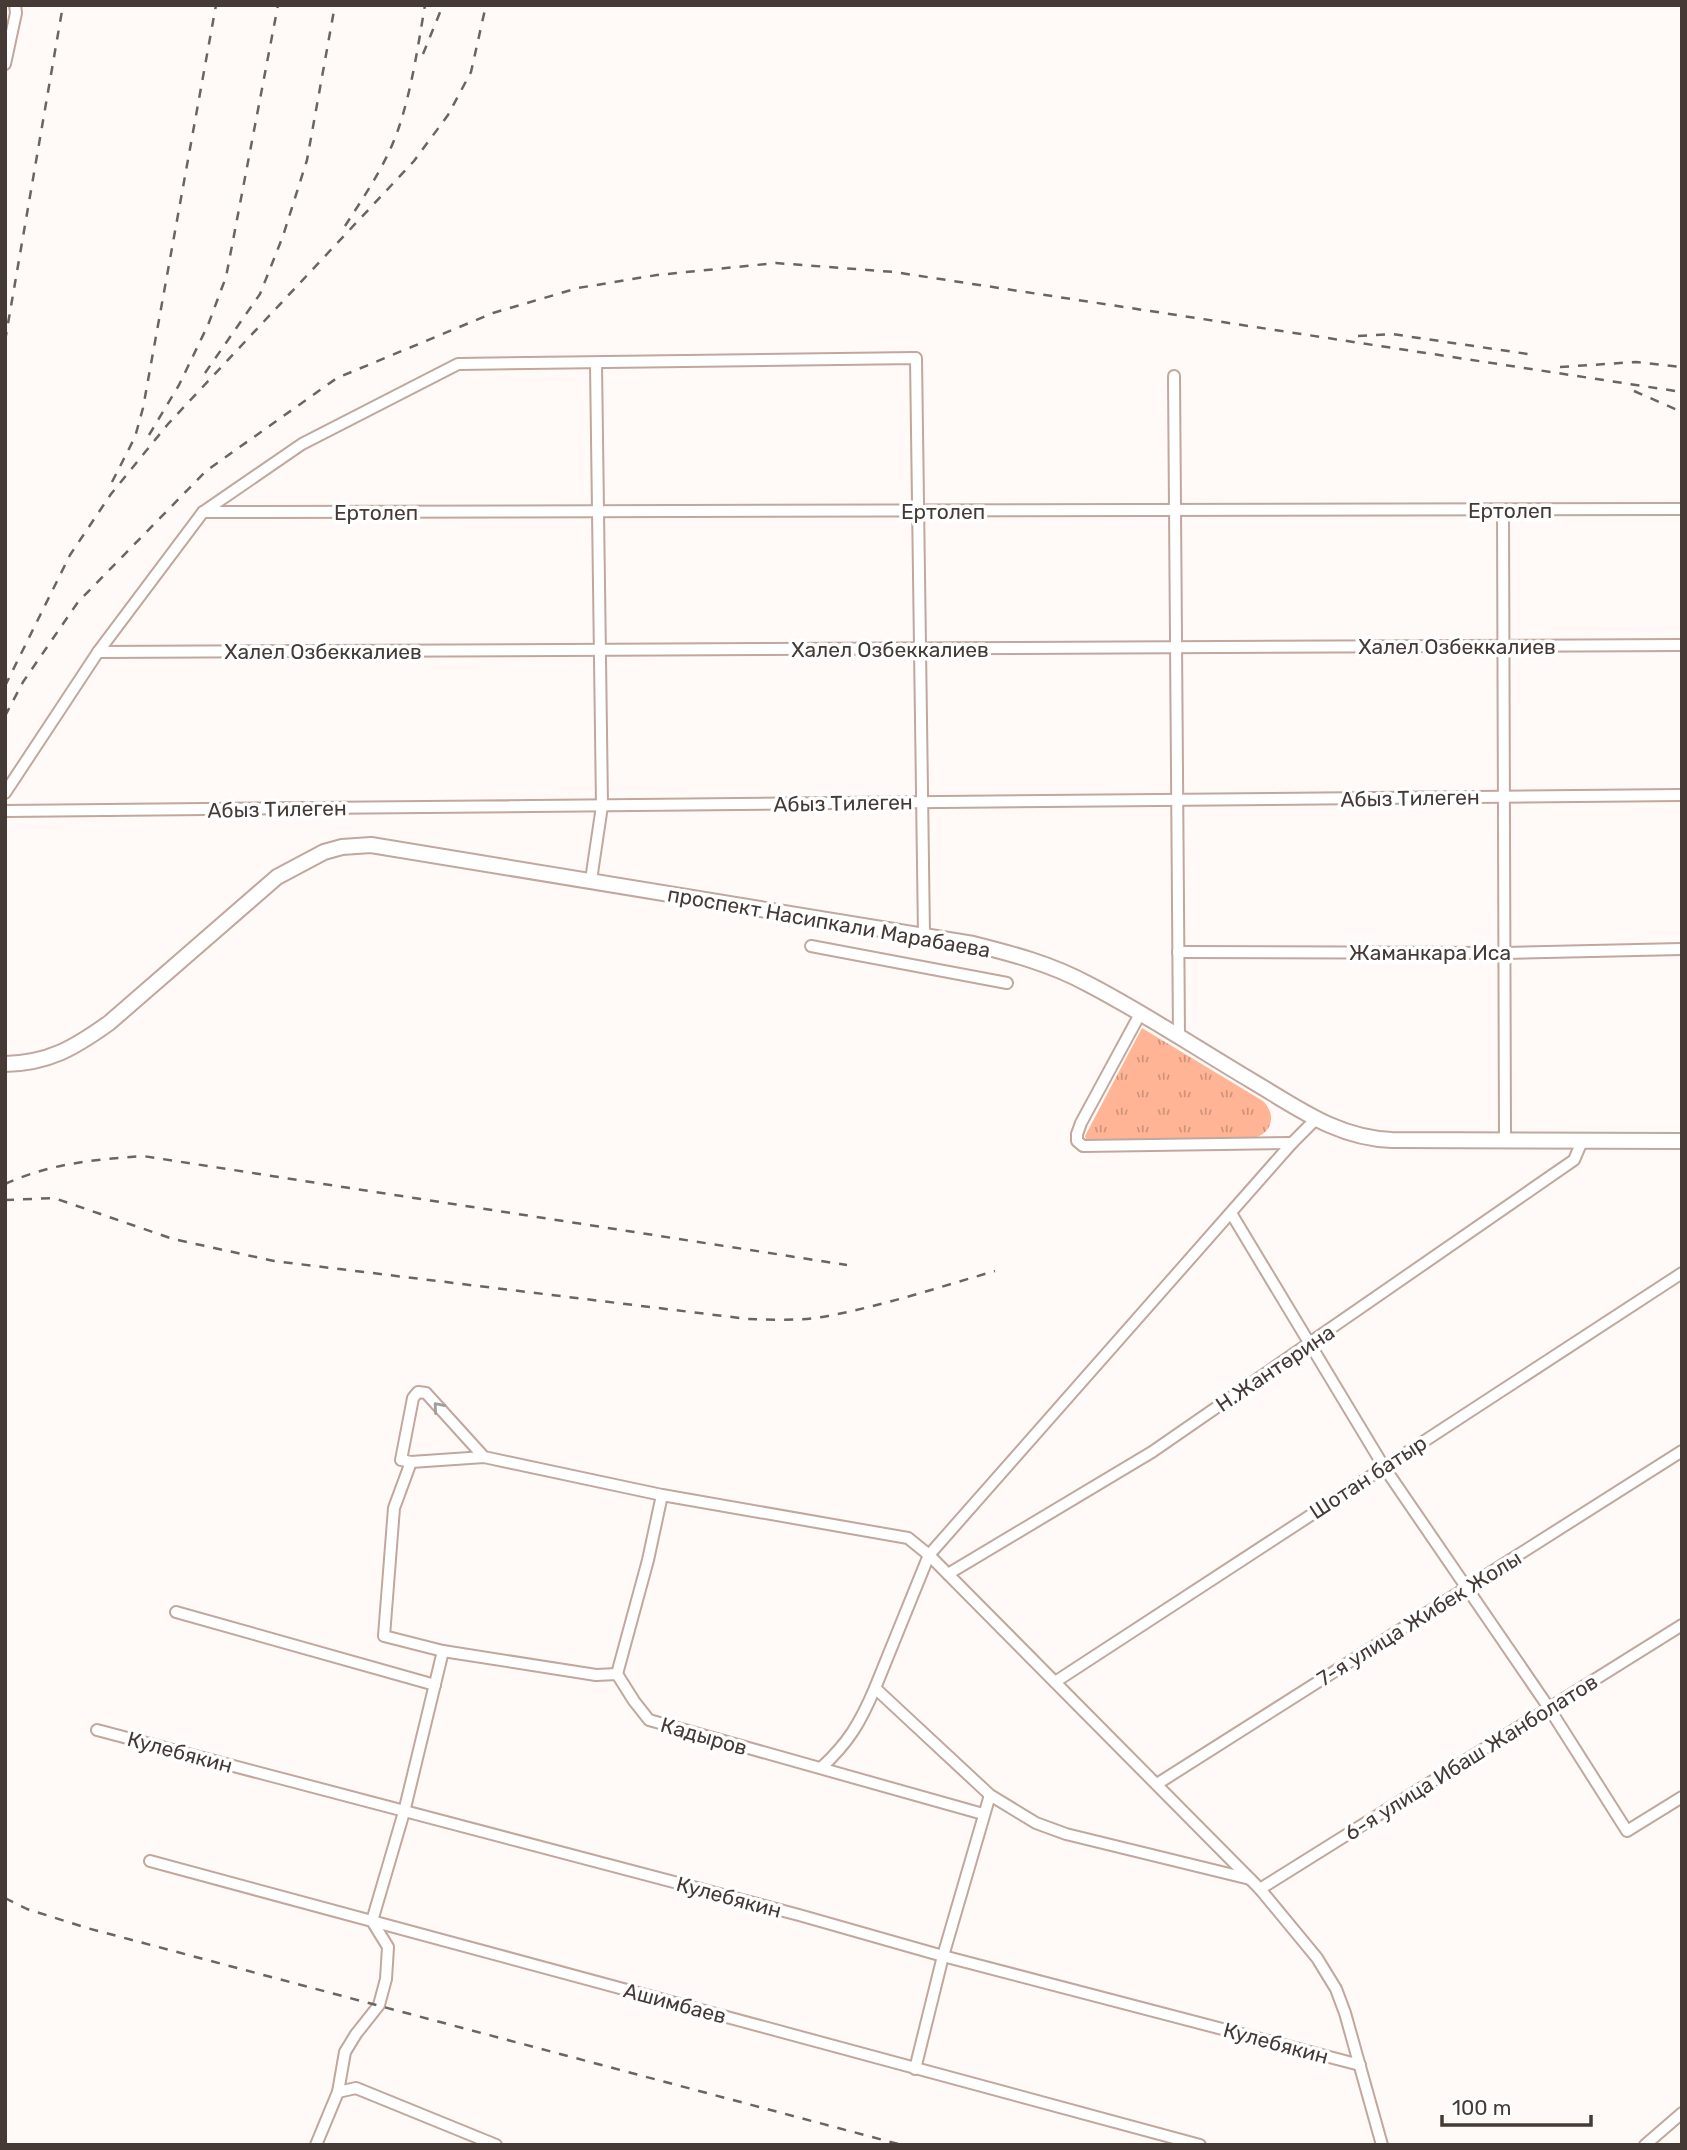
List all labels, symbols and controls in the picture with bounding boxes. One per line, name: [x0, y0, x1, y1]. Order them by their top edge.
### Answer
street label: Ертолеп: [1468, 498, 1552, 523]
street label: Ертолеп: [901, 499, 985, 524]
street label: Ертолеп: [334, 500, 418, 525]
street label: Халел Озбеккалиев: [1358, 634, 1556, 659]
street label: Халел Озбеккалиев: [791, 637, 989, 662]
street label: Халел Озбеккалиев: [224, 639, 422, 664]
street label: Абыз Тилеген: [1340, 784, 1480, 812]
street label: Абыз Тилеген: [773, 789, 913, 817]
street label: Абыз Тилеген: [207, 795, 347, 823]
street label: проспект Насипкали Марабаева: [666, 881, 992, 963]
street label: Жаманкара Иса: [1349, 940, 1511, 965]
street label: Н.Жантөрина: [1211, 1319, 1339, 1417]
one-way arrow: [434, 1402, 446, 1415]
street label: Шотан батыр: [1305, 1430, 1431, 1524]
street label: 7-я улица Жибек Жолы: [1312, 1545, 1526, 1691]
street label: 6-я улица Ибаш Жанболатов: [1340, 1669, 1602, 1845]
street label: Кадыров: [658, 1712, 750, 1760]
street label: Кулебякин: [125, 1726, 235, 1778]
street label: Кулебякин: [674, 1871, 784, 1923]
street label: Ашимбаев: [621, 1977, 729, 2029]
street label: Кулебякин: [1221, 2017, 1331, 2069]
scale bar: [1442, 2084, 1591, 2128]
text: 100 m: [1452, 2095, 1511, 2120]

